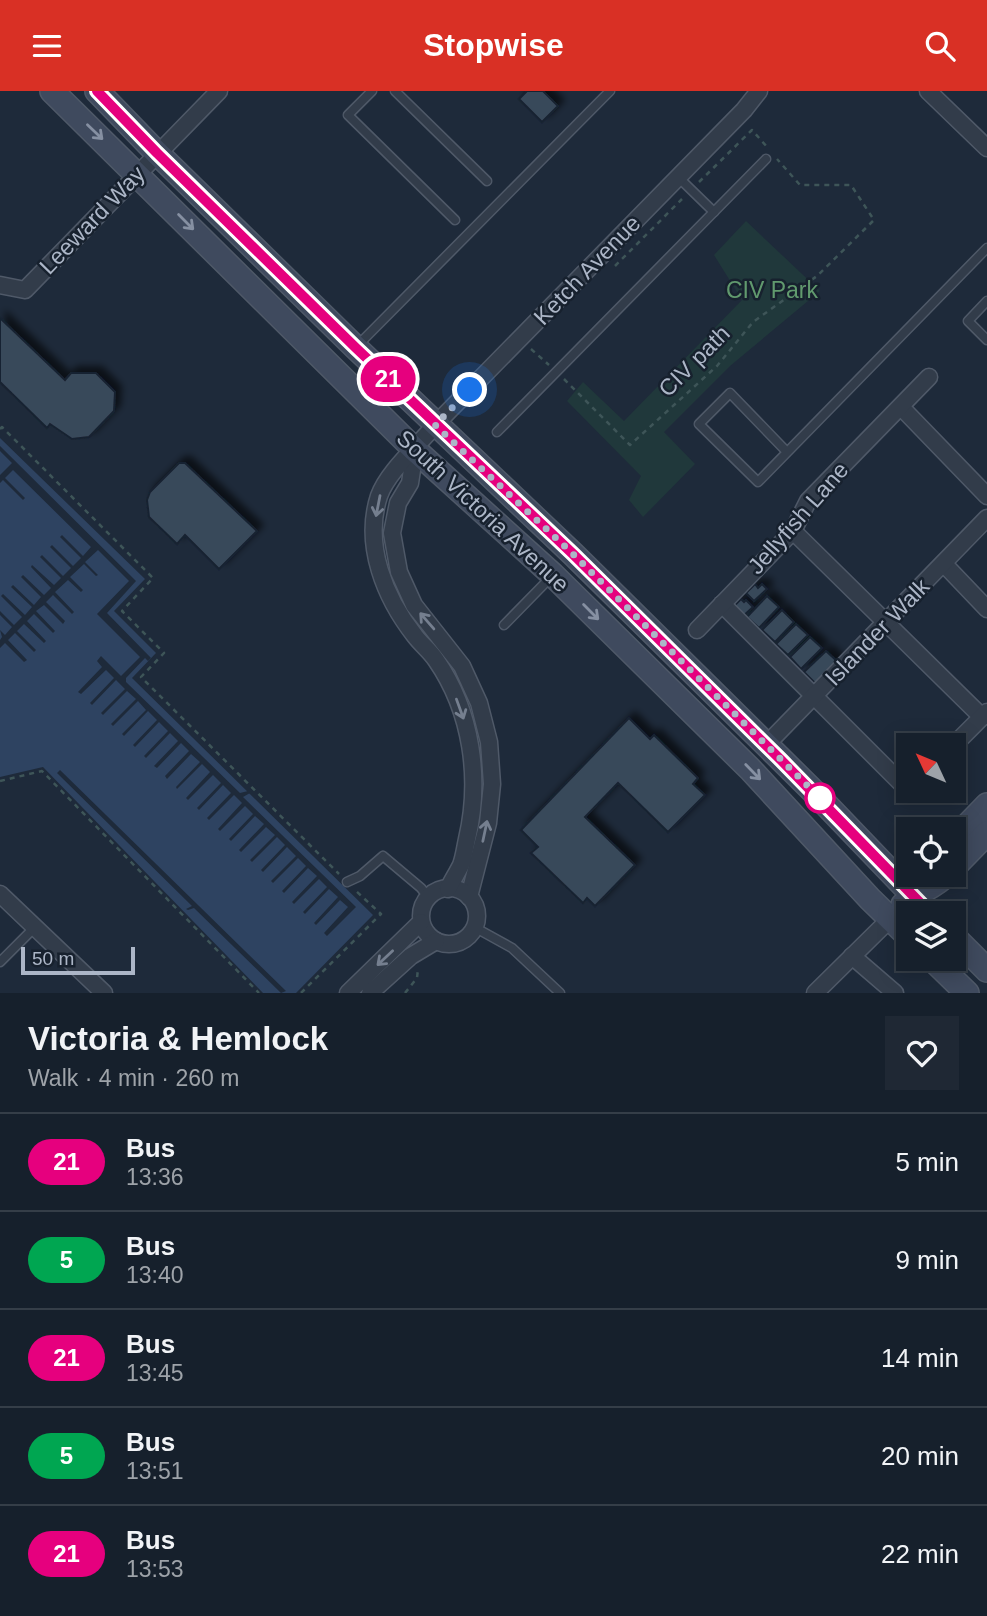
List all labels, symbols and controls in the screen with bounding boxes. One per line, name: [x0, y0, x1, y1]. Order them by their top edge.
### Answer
icon: menu: [28, 27, 66, 65]
text: Stopwise: [423, 27, 564, 63]
icon: search: [921, 27, 959, 65]
one-way arrow: [86, 124, 103, 141]
street label: Leeward Way: [34, 160, 150, 279]
street label: Ketch Avenue: [528, 210, 646, 330]
one-way arrow: [177, 213, 194, 230]
park label: CIV Park: [726, 277, 819, 303]
street label: CIV path: [653, 320, 735, 402]
line badge: 21: [356, 356, 420, 402]
text: 21: [375, 365, 401, 392]
your location: [452, 372, 487, 407]
street label: South Victoria Avenue: [392, 425, 574, 597]
street label: Jellyfish Lane: [742, 457, 854, 579]
one-way arrow: [371, 494, 385, 517]
street label: Islander Walk: [820, 573, 935, 691]
one-way arrow: [582, 604, 599, 621]
one-way arrow: [419, 612, 435, 630]
one-way arrow: [455, 698, 467, 720]
north arrow: [896, 733, 966, 803]
map controls: [896, 733, 966, 971]
one-way arrow: [745, 763, 762, 780]
unlabelled marker: [805, 783, 835, 813]
button: locate: [896, 817, 966, 887]
one-way arrow: [479, 820, 493, 843]
button: layers: [896, 901, 966, 971]
scale bar: [21, 944, 135, 976]
text: 50 m: [32, 948, 74, 969]
one-way arrow: [377, 949, 394, 966]
button: heart: [885, 1016, 959, 1090]
text: Victoria & Hemlock: [28, 1020, 328, 1057]
text: Walk · 4 min · 260 m: [28, 1065, 239, 1091]
text: Bus: [126, 1133, 175, 1163]
text: 5 min: [895, 1147, 959, 1177]
text: 21: [53, 1148, 80, 1175]
text: 13:36: [126, 1164, 184, 1190]
text: Bus: [126, 1231, 175, 1261]
text: 9 min: [895, 1245, 959, 1275]
text: 5: [60, 1246, 73, 1273]
text: 13:40: [126, 1262, 184, 1288]
text: Bus: [126, 1329, 175, 1359]
text: 14 min: [881, 1343, 959, 1373]
text: 21: [53, 1344, 80, 1371]
text: 13:45: [126, 1360, 184, 1386]
text: Bus: [126, 1427, 175, 1457]
text: 20 min: [881, 1441, 959, 1471]
text: 5: [60, 1442, 73, 1469]
text: 13:51: [126, 1458, 184, 1484]
text: Bus: [126, 1525, 175, 1555]
text: 22 min: [881, 1539, 959, 1569]
text: 21: [53, 1540, 80, 1567]
text: 13:53: [126, 1556, 184, 1582]

